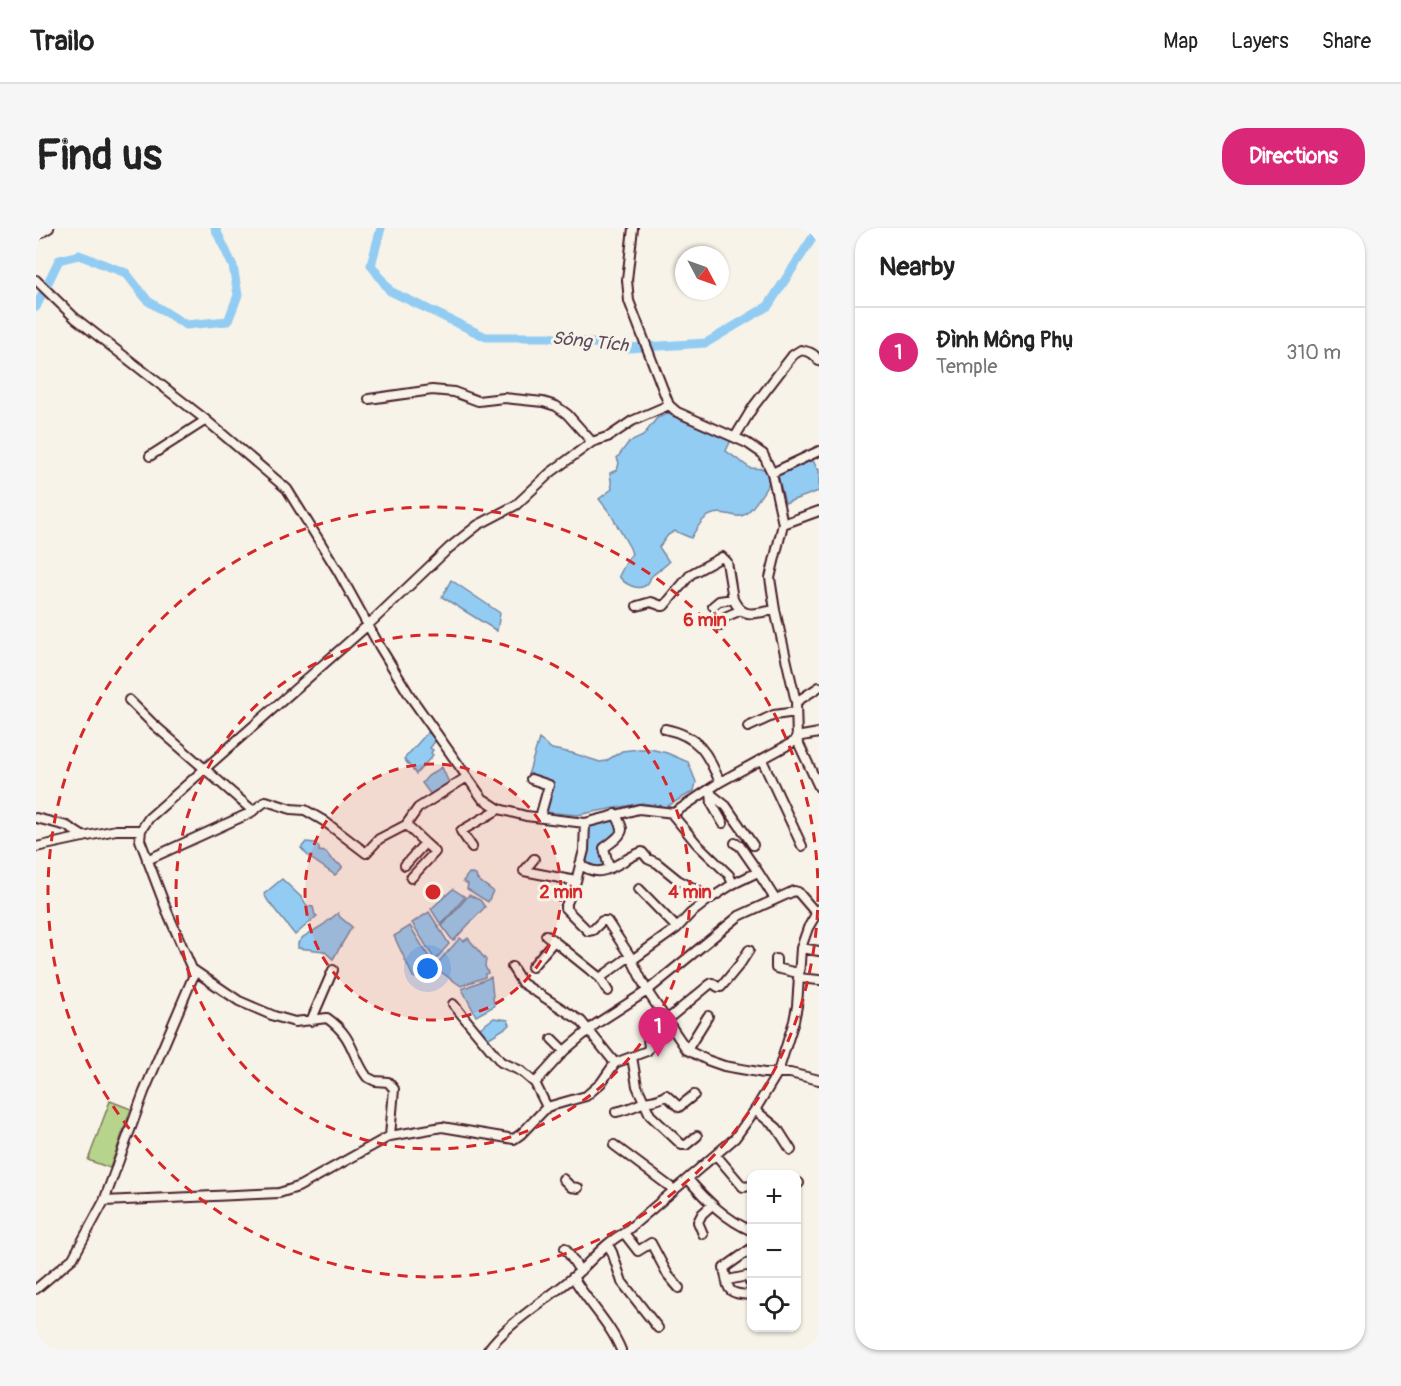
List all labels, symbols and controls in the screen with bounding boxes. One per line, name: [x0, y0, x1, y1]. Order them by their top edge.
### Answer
text: Trailo: [30, 24, 94, 59]
text: Map: [1163, 28, 1198, 55]
text: Layers: [1231, 28, 1289, 55]
text: Share: [1322, 28, 1371, 55]
button: Directions: [1222, 128, 1365, 185]
text: Find us: [36, 130, 162, 182]
north arrow: [675, 246, 729, 300]
text: Nearby: [879, 251, 955, 283]
text: Đình Mông Phụ: [936, 326, 1073, 354]
water label: Sông Tích: [551, 327, 631, 358]
text: 1: [895, 340, 902, 365]
text: 310 m: [1286, 340, 1341, 365]
text: Temple: [936, 354, 997, 379]
text: 6 min: [683, 609, 727, 632]
text: 2 min: [539, 881, 583, 904]
text: 4 min: [668, 881, 712, 904]
centre of rings: [423, 882, 443, 902]
your location: [413, 954, 442, 983]
pin: 1: [638, 1008, 678, 1057]
map controls: [747, 1170, 801, 1332]
button: +: [747, 1170, 801, 1224]
button: −: [747, 1224, 801, 1278]
button: locate: [747, 1278, 801, 1332]

